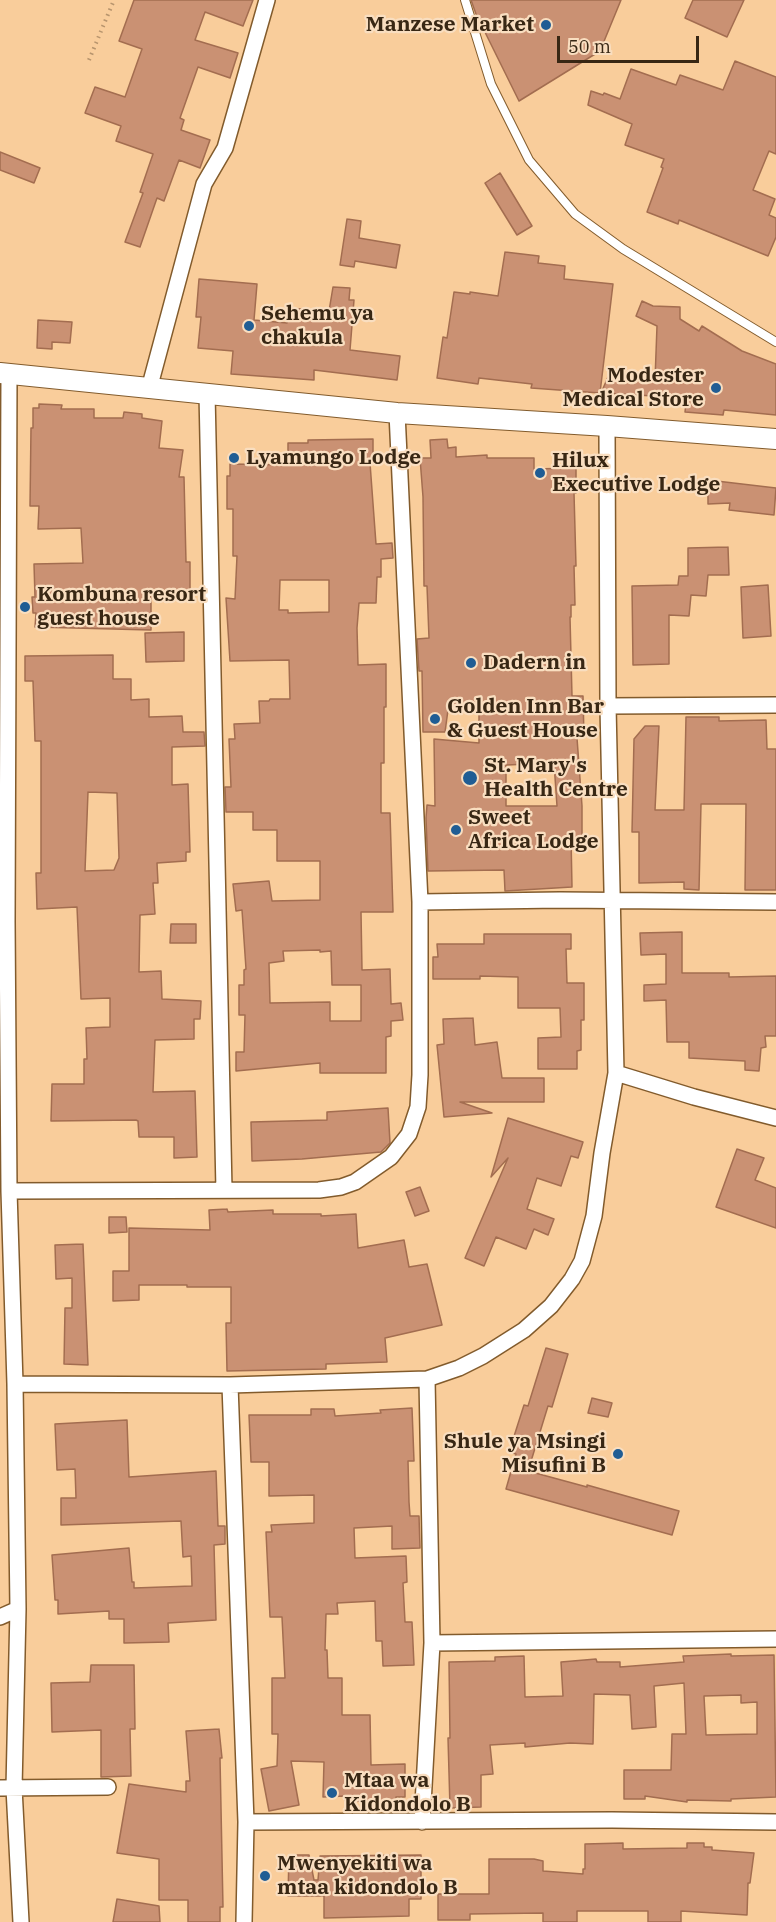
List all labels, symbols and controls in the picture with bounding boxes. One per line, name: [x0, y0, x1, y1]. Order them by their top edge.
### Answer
place label: Manzese Market: [366, 12, 534, 38]
marker: Manzese Market: [539, 18, 553, 32]
scale bar: [560, 24, 702, 62]
text: 50 m: [568, 35, 611, 58]
place label: Sehemu ya chakula: [261, 301, 374, 351]
marker: Sehemu ya chakula: [242, 319, 256, 333]
place label: Modester Medical Store: [562, 363, 704, 413]
marker: Modester Medical Store: [709, 381, 723, 395]
place label: Lyamungo Lodge: [246, 445, 421, 471]
place label: Hilux Executive Lodge: [552, 448, 720, 498]
marker: Lyamungo Lodge: [227, 451, 241, 465]
marker: Hilux Executive Lodge: [533, 466, 547, 480]
place label: Kombuna resort guest house: [37, 582, 206, 632]
marker: Kombuna resort guest house: [18, 600, 32, 614]
place label: Dadern in: [483, 650, 586, 676]
marker: Dadern in: [464, 656, 478, 670]
place label: Golden Inn Bar & Guest House: [447, 694, 604, 744]
marker: Golden Inn Bar & Guest House: [428, 712, 442, 726]
place label: St. Mary's Health Centre: [484, 753, 628, 803]
marker: St. Mary's Health Centre: [461, 769, 479, 787]
place label: Sweet Africa Lodge: [468, 805, 599, 855]
marker: Sweet Africa Lodge: [449, 823, 463, 837]
place label: Shule ya Msingi Misufini B: [444, 1429, 606, 1479]
marker: Shule ya Msingi Misufini B: [611, 1447, 625, 1461]
place label: Mtaa wa Kidondolo B: [344, 1768, 471, 1818]
marker: Mtaa wa Kidondolo B: [325, 1786, 339, 1800]
place label: Mwenyekiti wa mtaa kidondolo B: [277, 1851, 458, 1901]
marker: Mwenyekiti wa mtaa kidondolo B: [258, 1869, 272, 1883]

